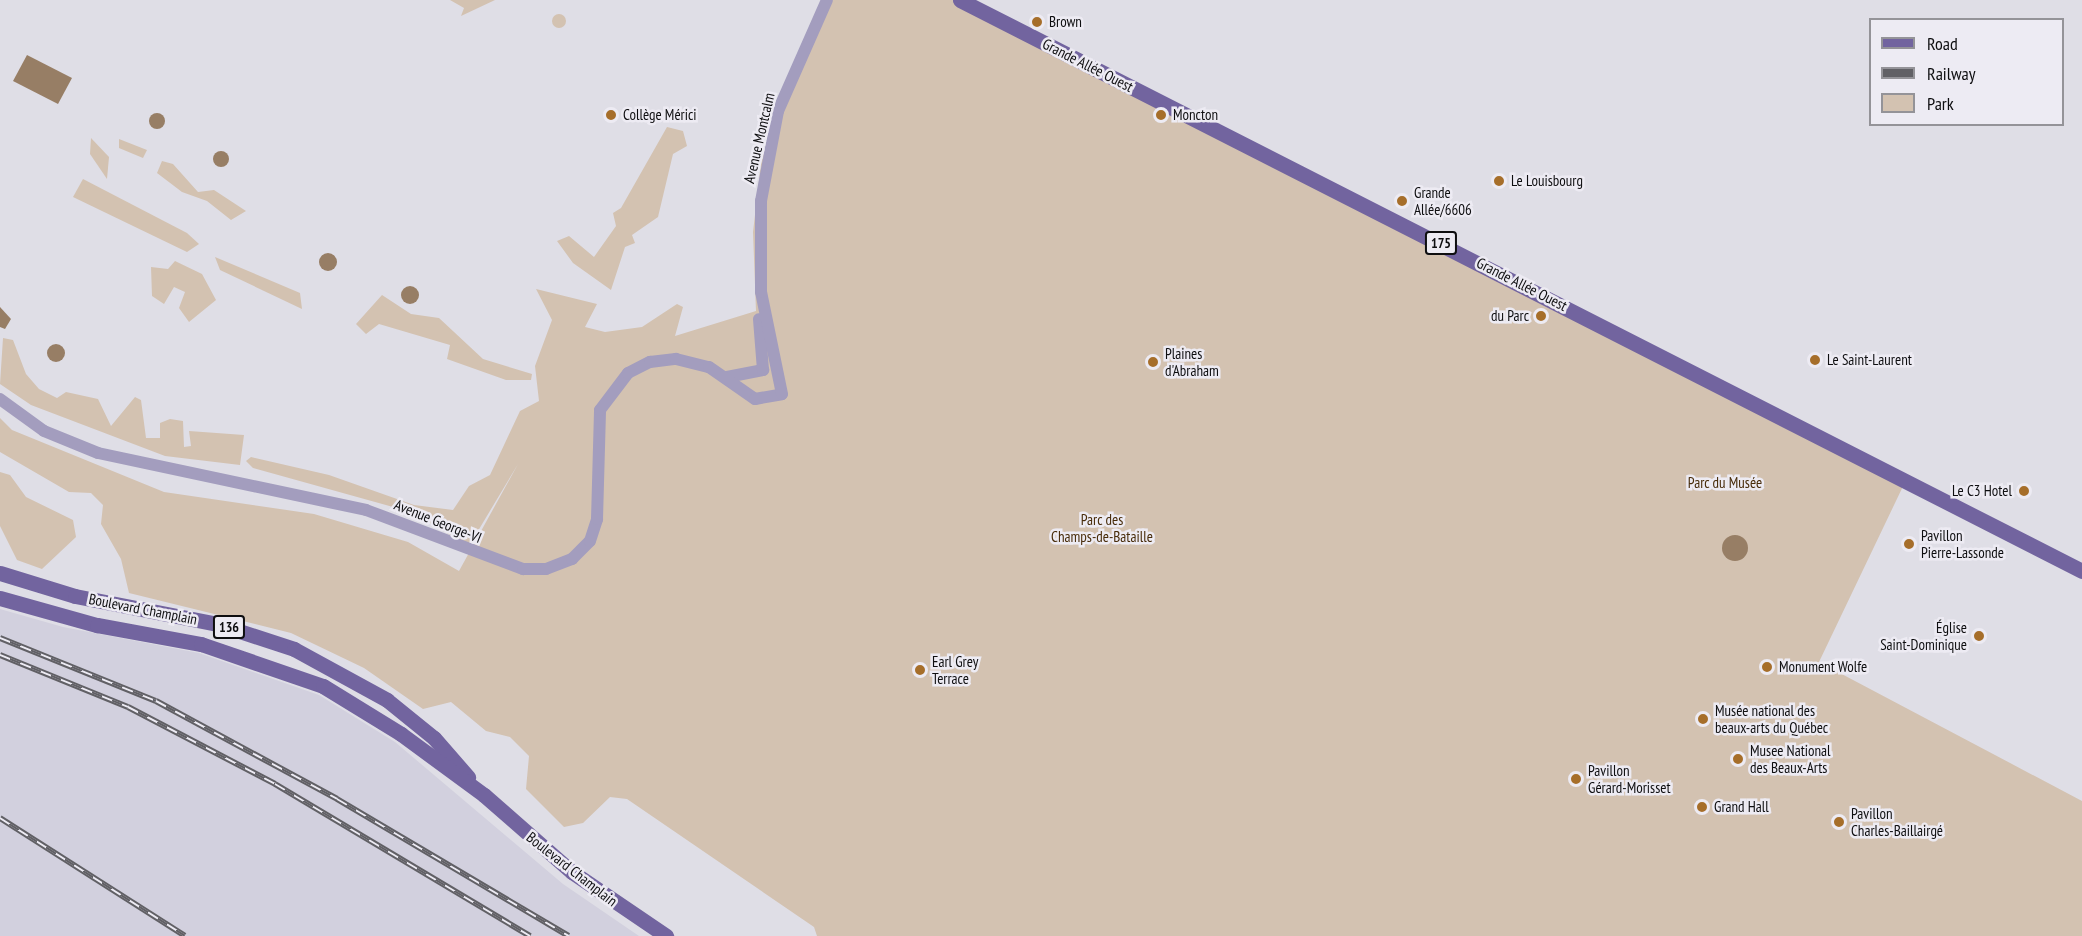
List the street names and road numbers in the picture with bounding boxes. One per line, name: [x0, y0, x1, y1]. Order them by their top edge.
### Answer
street label: Grande Allée Ouest: [1040, 34, 1136, 96]
street label: Avenue Montcalm: [740, 91, 778, 185]
road number: 175: [1424, 232, 1458, 254]
street label: Grande Allée Ouest: [1474, 253, 1570, 315]
street label: Avenue George-VI: [392, 495, 484, 547]
street label: Boulevard Champlain: [87, 590, 199, 628]
road number: 136: [212, 616, 246, 638]
street label: Boulevard Champlain: [523, 828, 621, 910]

